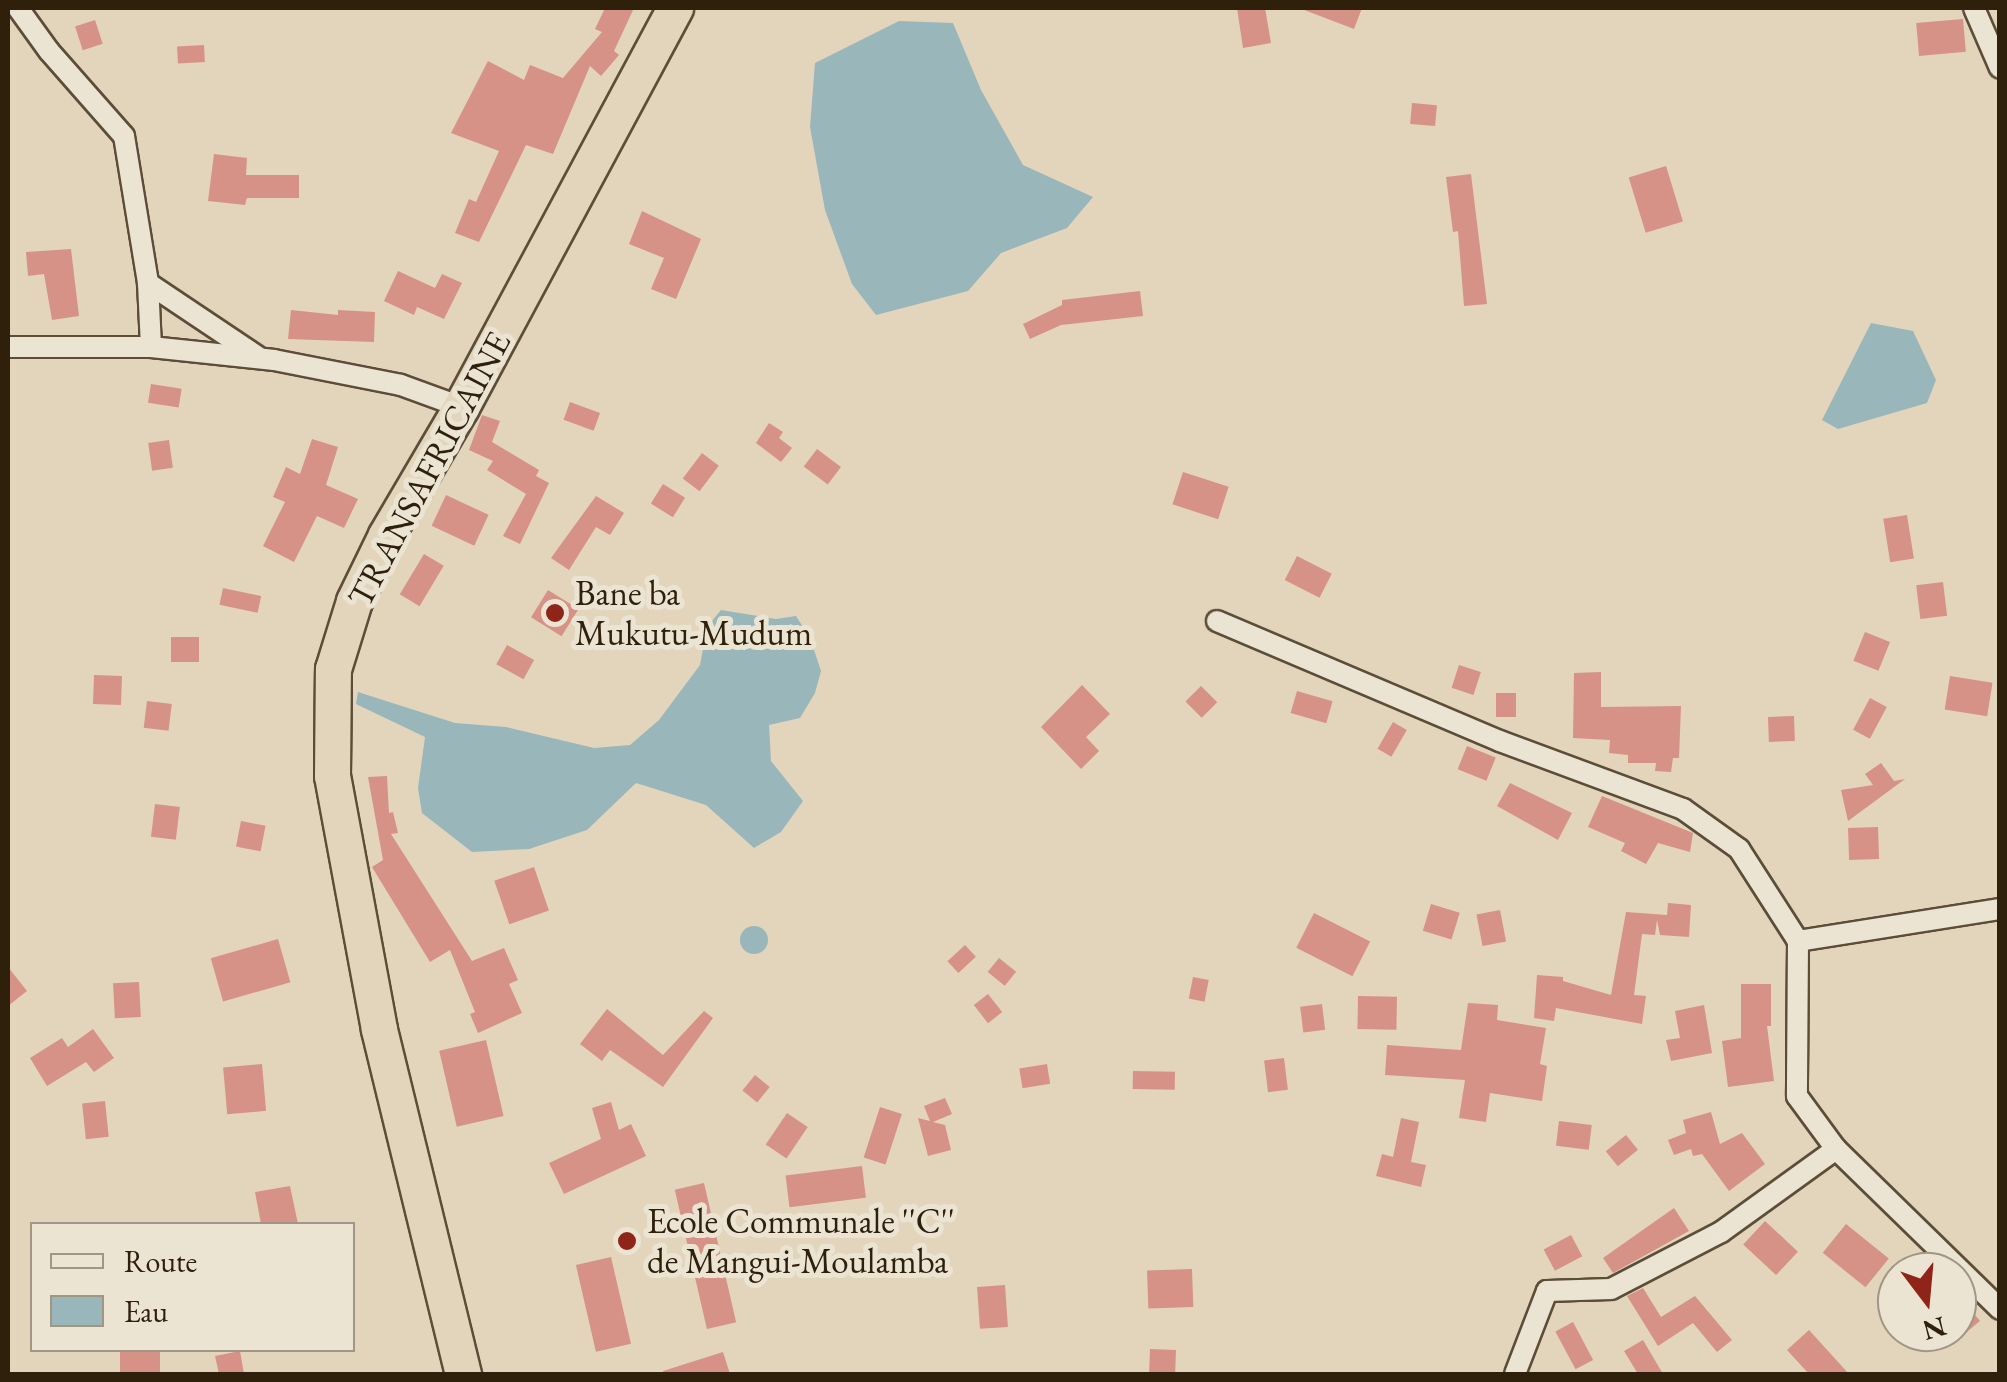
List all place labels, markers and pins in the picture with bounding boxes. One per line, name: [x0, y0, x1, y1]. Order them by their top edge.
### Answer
place label: Bane ba Mukutu-Mudum: [575, 572, 812, 654]
marker: Bane ba Mukutu-Mudum: [544, 602, 566, 624]
place label: Ecole Communale ''C'' de Mangui-Moulamba: [647, 1200, 955, 1282]
marker: Ecole Communale ''C'' de Mangui-Moulamba: [616, 1230, 638, 1252]

